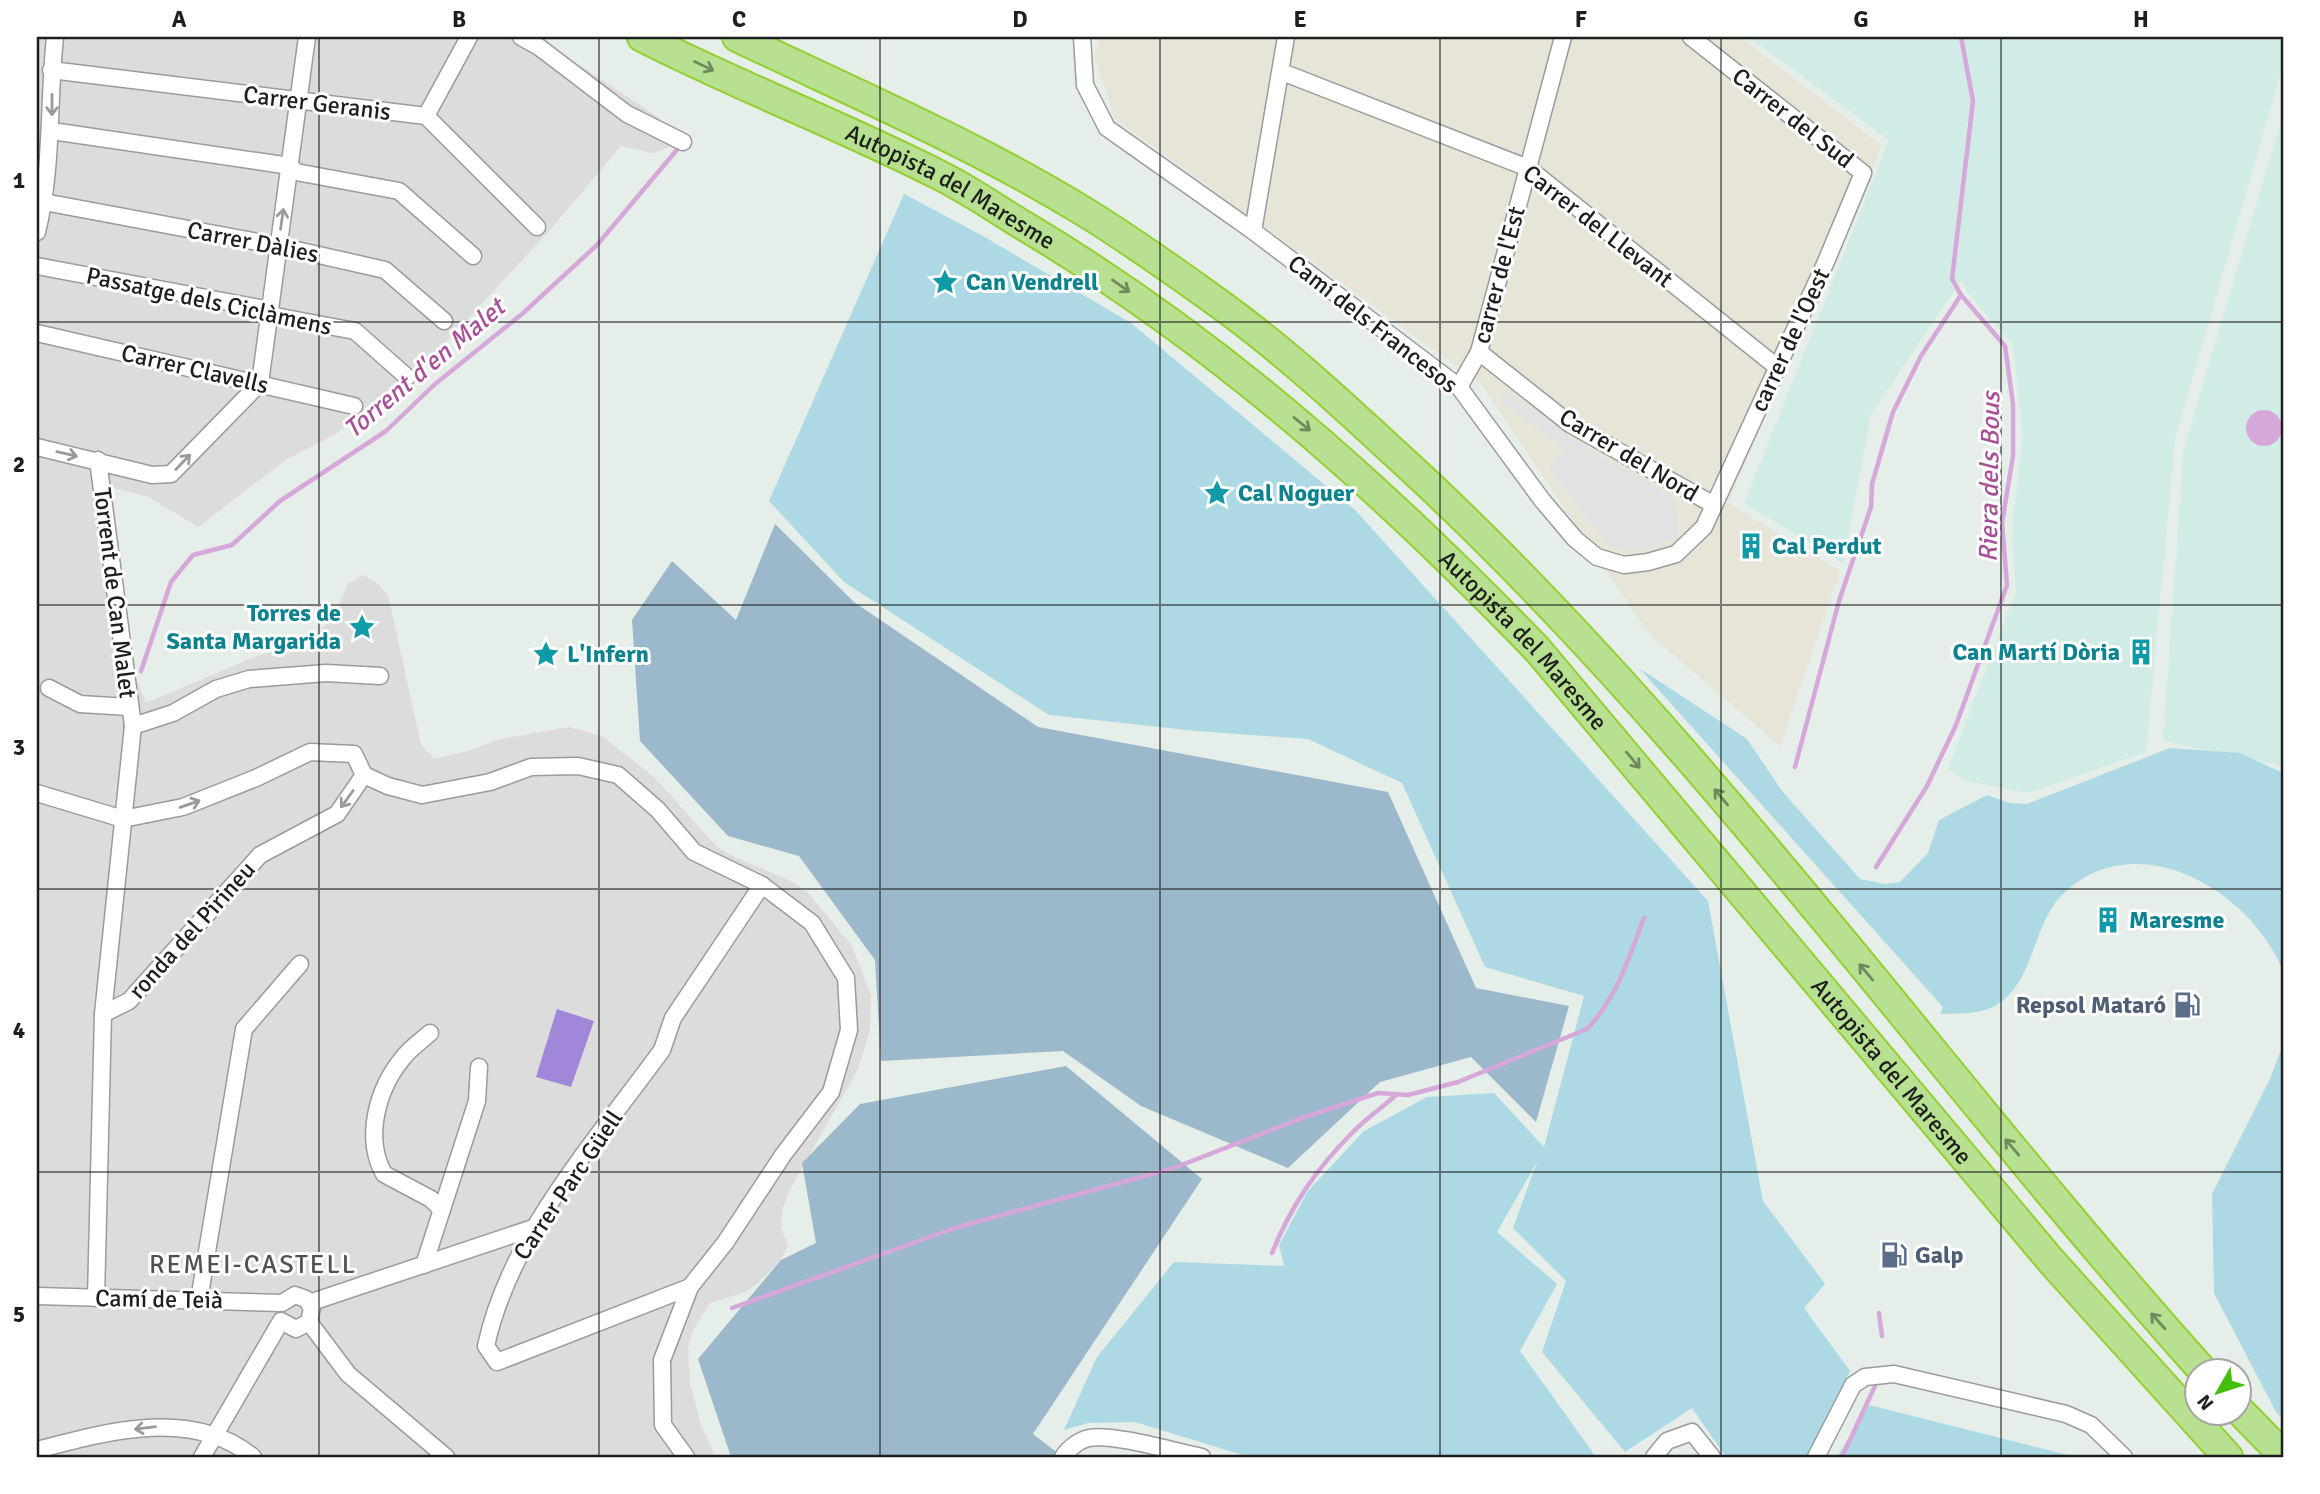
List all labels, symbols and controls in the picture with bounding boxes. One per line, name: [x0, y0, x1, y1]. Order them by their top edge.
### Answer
text: A: [172, 5, 187, 34]
text: B: [452, 5, 466, 34]
text: C: [732, 5, 746, 34]
text: D: [1012, 5, 1028, 34]
text: E: [1293, 5, 1307, 34]
text: F: [1575, 5, 1587, 34]
text: G: [1853, 5, 1869, 34]
text: H: [2133, 5, 2149, 34]
one-way arrow: [693, 60, 714, 73]
street label: Carrer del Sud: [1726, 61, 1860, 175]
street label: Carrer Geranis: [242, 79, 392, 127]
one-way arrow: [45, 93, 59, 116]
street label: Autopista del Maresme: [841, 118, 1061, 256]
street label: Carrer del Llevant: [1517, 158, 1679, 294]
text: 1: [13, 166, 25, 195]
street label: carrer de l'Est: [1466, 203, 1532, 347]
one-way arrow: [276, 208, 289, 231]
street label: Carrer Dàlies: [185, 215, 321, 269]
street label: Camí dels Francesos: [1282, 248, 1464, 400]
street label: Passatge dels Ciclàmens: [83, 260, 335, 342]
street label: carrer de l'Oest: [1744, 264, 1836, 416]
place icon: Can Vendrell: [930, 267, 960, 297]
place label: Can Vendrell: [966, 267, 1099, 297]
one-way arrow: [1111, 279, 1130, 293]
water label: Torrent d'en Malet: [338, 290, 514, 445]
street label: Carrer Clavells: [118, 337, 272, 401]
water label: Riera dels Bous: [1973, 389, 2008, 562]
street label: Carrer del Nord: [1554, 402, 1704, 508]
one-way arrow: [1292, 416, 1310, 432]
one-way arrow: [55, 447, 78, 461]
text: 2: [13, 450, 25, 479]
one-way arrow: [175, 454, 192, 471]
place icon: Cal Noguer: [1202, 478, 1232, 508]
place label: Cal Noguer: [1238, 478, 1355, 508]
street label: Torrent de Can Malet: [87, 486, 143, 700]
building icon: Cal Perdut: [1736, 531, 1766, 561]
place label: Cal Perdut: [1772, 531, 1882, 561]
street label: Autopista del Maresme: [1433, 544, 1614, 736]
place label: Torres de Santa Margarida: [166, 598, 341, 656]
place icon: Torres de Santa Margarida: [347, 612, 377, 642]
place label: Can Martí Dòria: [1952, 637, 2120, 667]
building icon: Can Martí Dòria: [2126, 637, 2156, 667]
place icon: L'Infern: [531, 639, 561, 669]
place label: L'Infern: [567, 639, 649, 669]
text: 3: [13, 733, 25, 762]
one-way arrow: [1625, 751, 1641, 769]
one-way arrow: [340, 789, 355, 808]
one-way arrow: [1713, 789, 1728, 807]
one-way arrow: [178, 797, 200, 809]
street label: ronda del Pirineu: [122, 855, 262, 1005]
building icon: Maresme: [2093, 905, 2123, 935]
place label: Maresme: [2129, 905, 2224, 935]
one-way arrow: [1859, 963, 1874, 981]
street label: Autopista del Maresme: [1805, 972, 1979, 1171]
place label: Repsol Mataró: [2016, 990, 2166, 1020]
fuel station icon: Repsol Mataró: [2172, 990, 2202, 1020]
text: 4: [13, 1016, 25, 1045]
street label: Carrer Parc Güell: [507, 1104, 629, 1266]
one-way arrow: [2004, 1138, 2020, 1156]
fuel station icon: Galp: [1879, 1240, 1909, 1270]
place label: Galp: [1915, 1240, 1964, 1270]
district label: REMEI-CASTELL: [149, 1249, 357, 1281]
street label: Camí de Teià: [95, 1283, 223, 1315]
text: 5: [13, 1300, 25, 1329]
one-way arrow: [2150, 1313, 2167, 1330]
north arrow: [2184, 1358, 2254, 1428]
text: N: [2192, 1389, 2219, 1415]
one-way arrow: [134, 1421, 157, 1434]

